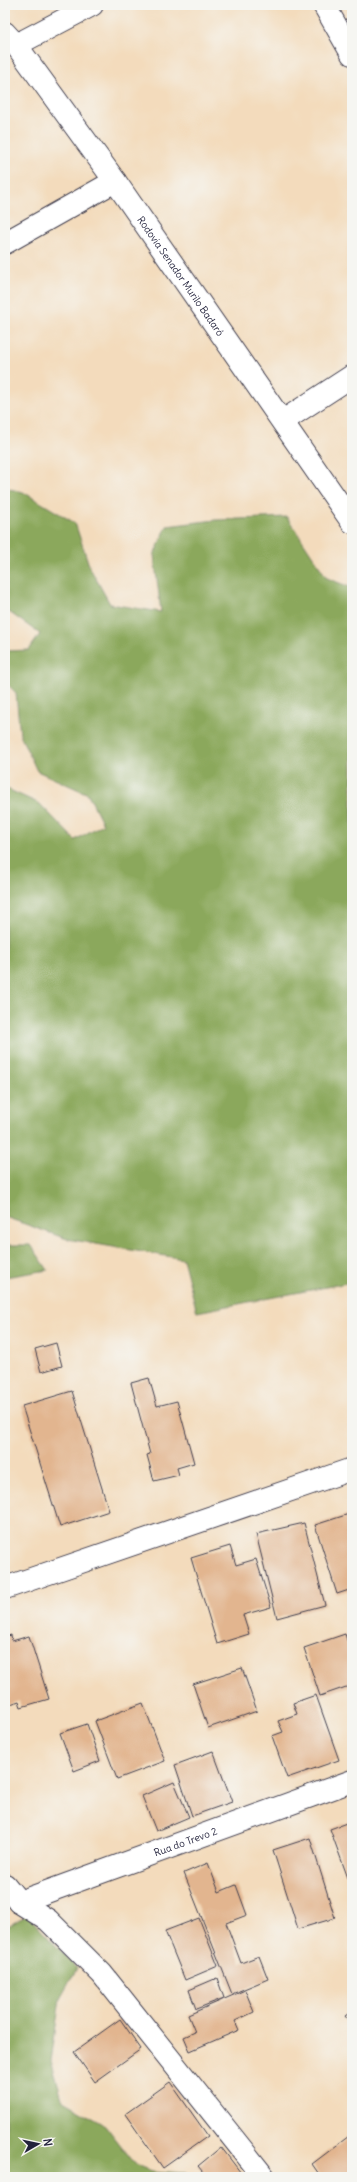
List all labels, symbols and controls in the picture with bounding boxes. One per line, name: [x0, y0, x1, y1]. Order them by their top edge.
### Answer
street label: Rodovia Senador Murilo Badaró: [134, 214, 227, 339]
street label: Rua do Trevo 2: [152, 1824, 219, 1859]
north arrow: [18, 2124, 58, 2164]
text: N: [40, 2138, 55, 2147]

